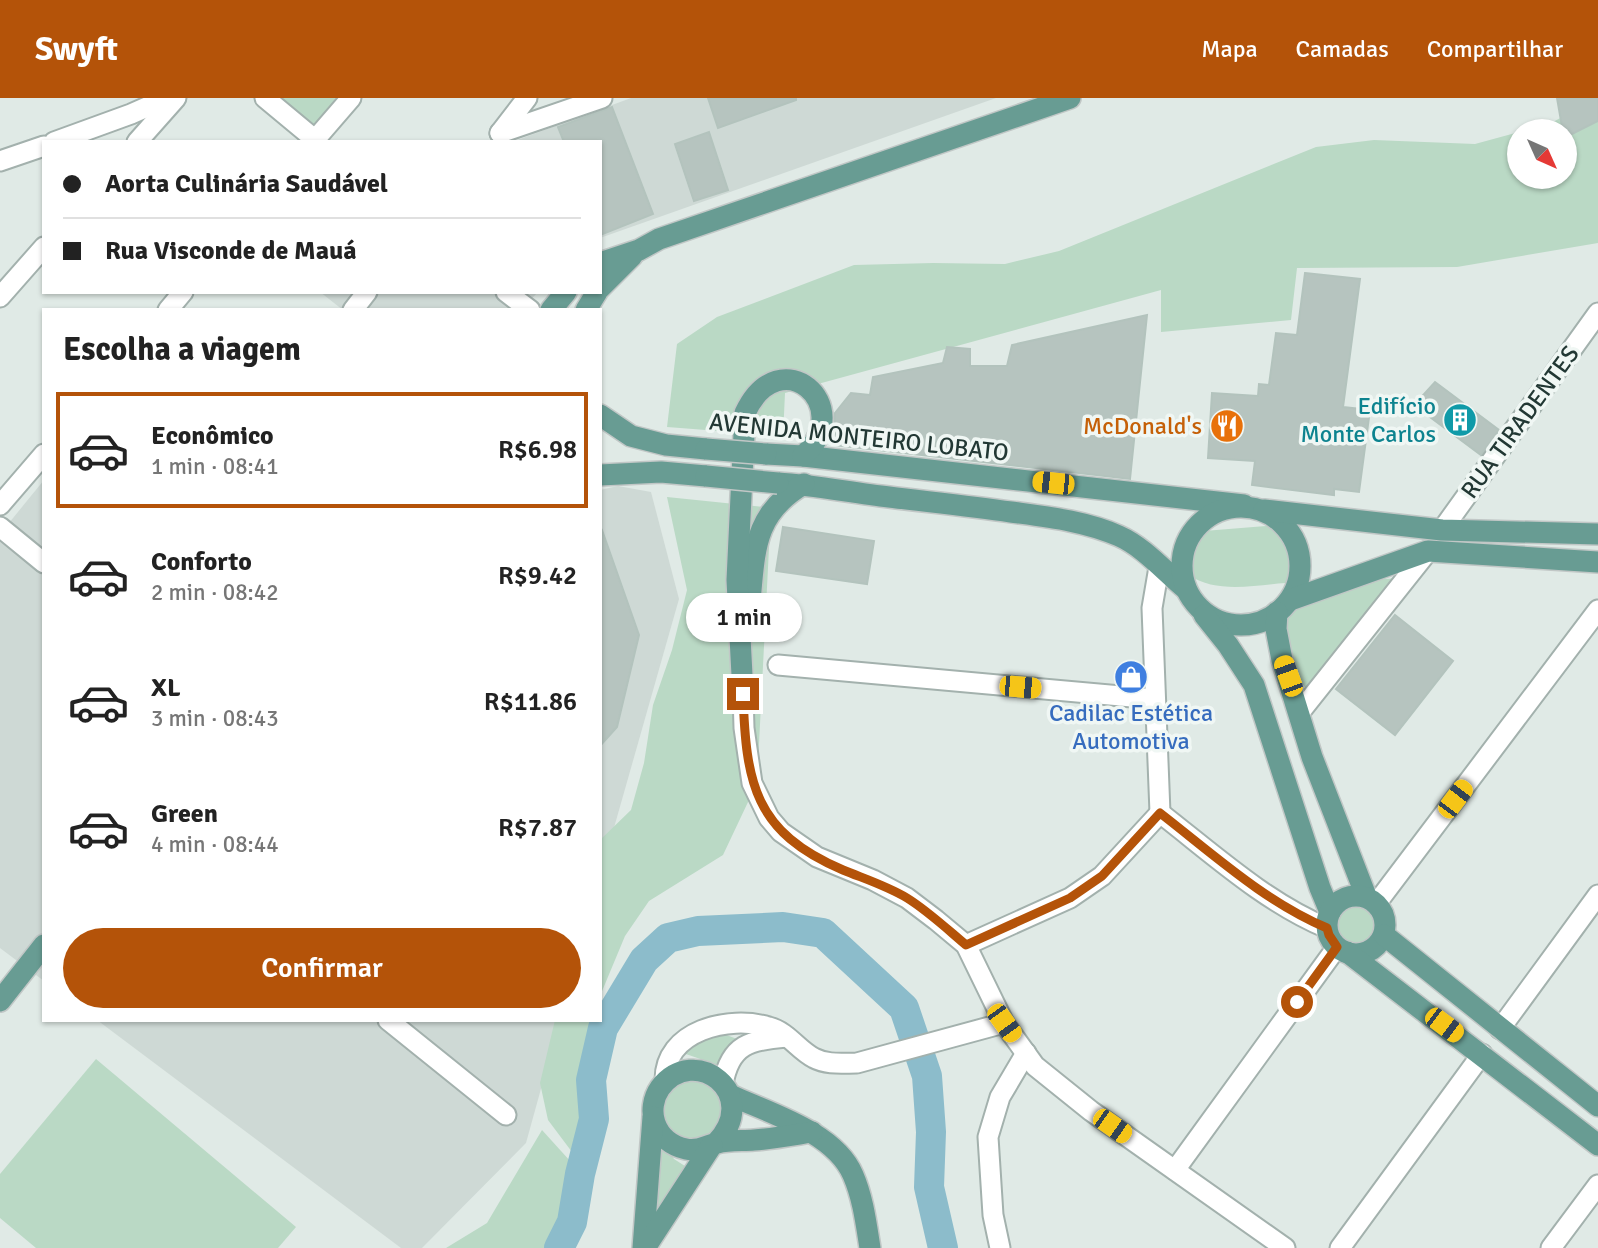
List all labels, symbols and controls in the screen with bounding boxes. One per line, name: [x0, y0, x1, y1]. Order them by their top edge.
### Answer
text: Swyft: [35, 29, 118, 70]
text: Mapa: [1201, 34, 1258, 64]
text: Camadas: [1296, 34, 1389, 64]
text: Compartilhar: [1427, 34, 1563, 64]
north arrow: [1507, 119, 1577, 189]
map controls: [1507, 119, 1577, 189]
text: Aorta Culinária Saudável: [105, 168, 388, 200]
text: Rua Visconde de Mauá: [105, 235, 357, 267]
text: Escolha a viagem: [63, 330, 301, 369]
street label: RUA TIRADENTES: [1454, 340, 1586, 504]
place label: Edifício Monte Carlos: [1300, 391, 1436, 449]
building icon: Edifício Monte Carlos: [1441, 401, 1479, 439]
street label: AVENIDA MONTEIRO LOBATO: [708, 406, 1010, 468]
restaurant icon: McDonald's: [1208, 407, 1246, 445]
place label: McDonald's: [1083, 411, 1202, 441]
icon: car: [67, 419, 130, 482]
text: Econômico: [151, 420, 274, 452]
text: R$6.98: [498, 434, 577, 466]
text: 1 min · 08:41: [151, 452, 279, 481]
car: [1032, 470, 1075, 496]
icon: car: [67, 545, 130, 608]
text: Conforto: [151, 546, 252, 578]
text: R$9.42: [498, 560, 577, 592]
text: 2 min · 08:42: [151, 578, 279, 607]
callout: 1 min: [685, 592, 801, 642]
text: 1 min: [716, 603, 772, 632]
car: [1271, 653, 1306, 699]
shop icon: Cadilac Estética Automotiva: [1112, 658, 1150, 696]
icon: car: [67, 671, 130, 734]
text: XL: [151, 672, 181, 704]
car: [999, 675, 1042, 699]
route end: [727, 678, 759, 710]
text: R$11.86: [484, 686, 577, 718]
place label: Cadilac Estética Automotiva: [1049, 698, 1213, 756]
text: 3 min · 08:43: [151, 704, 279, 733]
car: [1434, 776, 1477, 822]
icon: car: [67, 797, 130, 860]
text: Green: [151, 798, 218, 830]
text: R$7.87: [498, 812, 577, 844]
text: 4 min · 08:44: [151, 830, 279, 859]
button: Confirmar: [63, 928, 581, 1008]
route start: [1281, 986, 1313, 1018]
car: [984, 1000, 1025, 1046]
car: [1421, 1004, 1468, 1046]
car: [1089, 1105, 1136, 1147]

